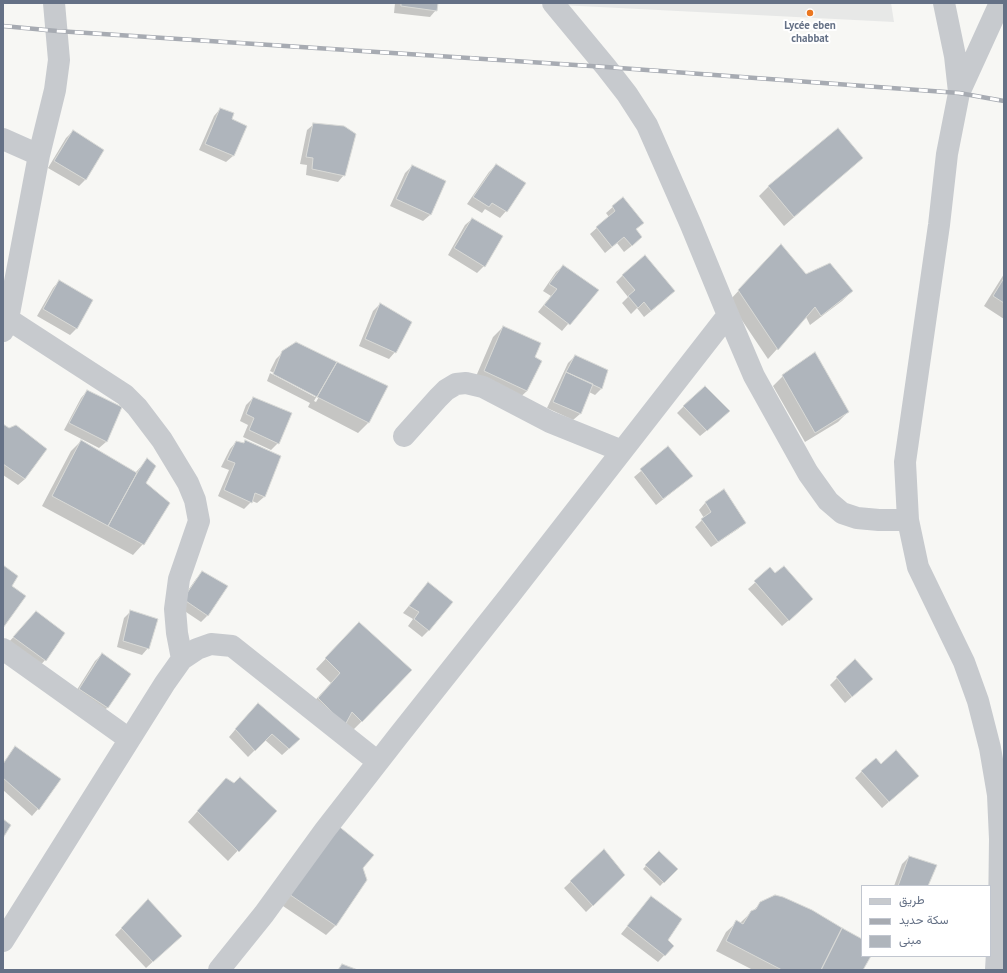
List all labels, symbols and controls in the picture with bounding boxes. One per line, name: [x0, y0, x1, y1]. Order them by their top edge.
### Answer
marker: Lycée eben chabbat: [805, 8, 815, 18]
place label: Lycée eben chabbat: [784, 19, 836, 45]
legend: [861, 885, 991, 957]
text: طريق: [899, 892, 924, 907]
text: سكة حديد: [899, 912, 949, 927]
text: مبنى: [899, 932, 921, 947]

